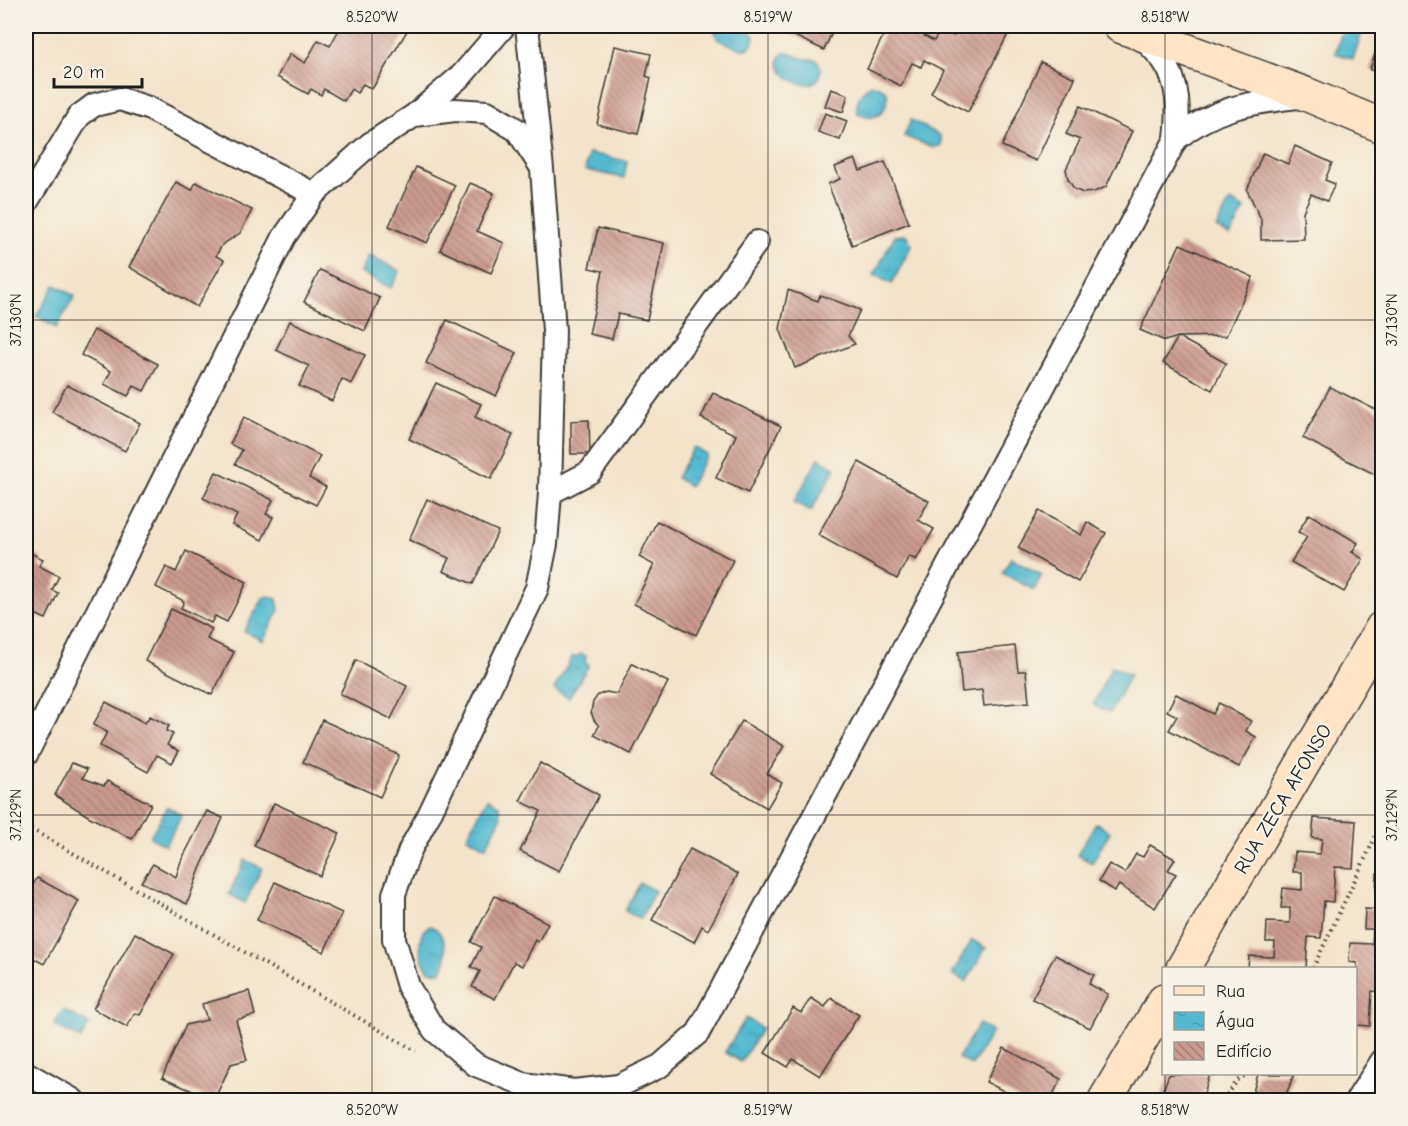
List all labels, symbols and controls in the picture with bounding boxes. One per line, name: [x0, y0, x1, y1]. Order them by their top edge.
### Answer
text: 8.520°W: [346, 8, 398, 26]
text: 8.519°W: [744, 8, 792, 26]
text: 8.518°W: [1141, 8, 1189, 26]
scale bar: [54, 51, 142, 89]
text: 20 m: [63, 62, 104, 83]
text: 37.130°N: [7, 293, 25, 347]
text: 37.130°N: [1383, 293, 1401, 347]
street label: RUA ZECA AFONSO: [1229, 720, 1337, 878]
text: 37.129°N: [7, 789, 25, 841]
text: 37.129°N: [1383, 789, 1401, 841]
legend: [1162, 967, 1357, 1075]
text: Rua: [1216, 981, 1245, 1002]
text: Água: [1216, 1010, 1254, 1032]
text: Edifício: [1216, 1041, 1272, 1062]
text: 8.520°W: [346, 1101, 398, 1119]
text: 8.519°W: [744, 1101, 792, 1119]
text: 8.518°W: [1141, 1101, 1189, 1119]

